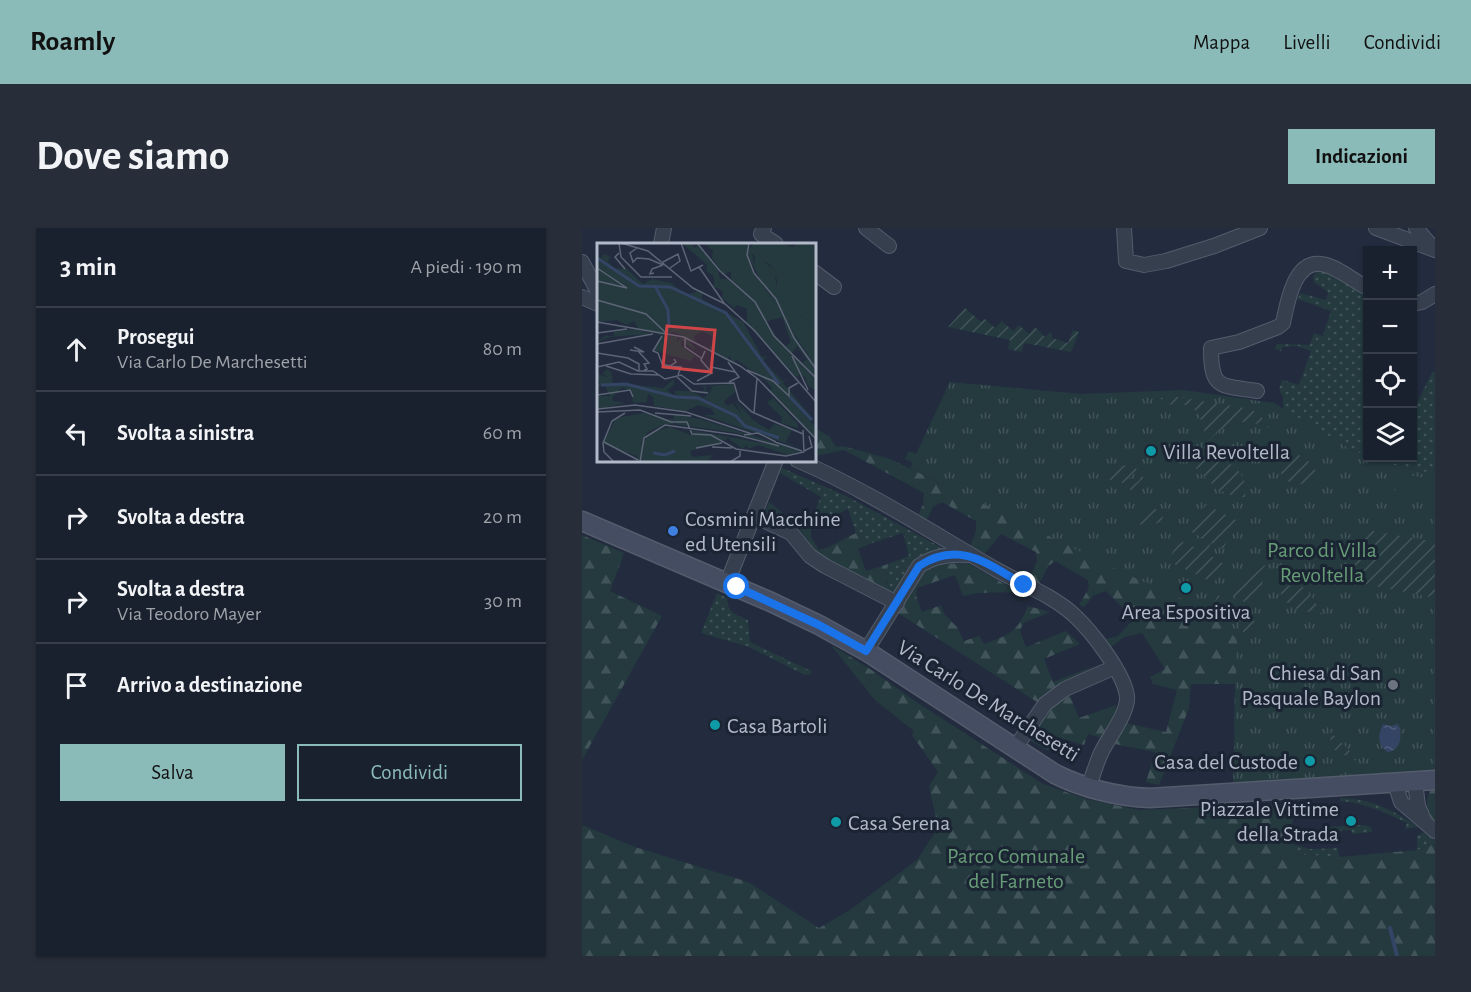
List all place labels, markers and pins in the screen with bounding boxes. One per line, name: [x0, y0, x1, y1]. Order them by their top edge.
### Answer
place label: Villa Revoltella: [1163, 441, 1290, 463]
marker: Villa Revoltella: [1144, 444, 1158, 458]
place label: Cosmini Macchine ed Utensili: [685, 508, 841, 555]
marker: Cosmini Macchine ed Utensili: [666, 524, 680, 538]
marker: Area Espositiva: [1179, 581, 1193, 595]
place label: Area Espositiva: [1121, 601, 1251, 623]
place label: Chiesa di San Pasquale Baylon: [1242, 662, 1381, 709]
marker: Chiesa di San Pasquale Baylon: [1386, 678, 1400, 692]
place label: Casa Bartoli: [727, 715, 828, 737]
marker: Casa Bartoli: [708, 718, 722, 732]
place label: Casa del Custode: [1154, 751, 1298, 773]
marker: Casa del Custode: [1303, 754, 1317, 768]
place label: Piazzale Vittime della Strada: [1200, 798, 1339, 845]
place label: Casa Serena: [848, 812, 950, 834]
marker: Piazzale Vittime della Strada: [1344, 814, 1358, 828]
marker: Casa Serena: [829, 815, 843, 829]

